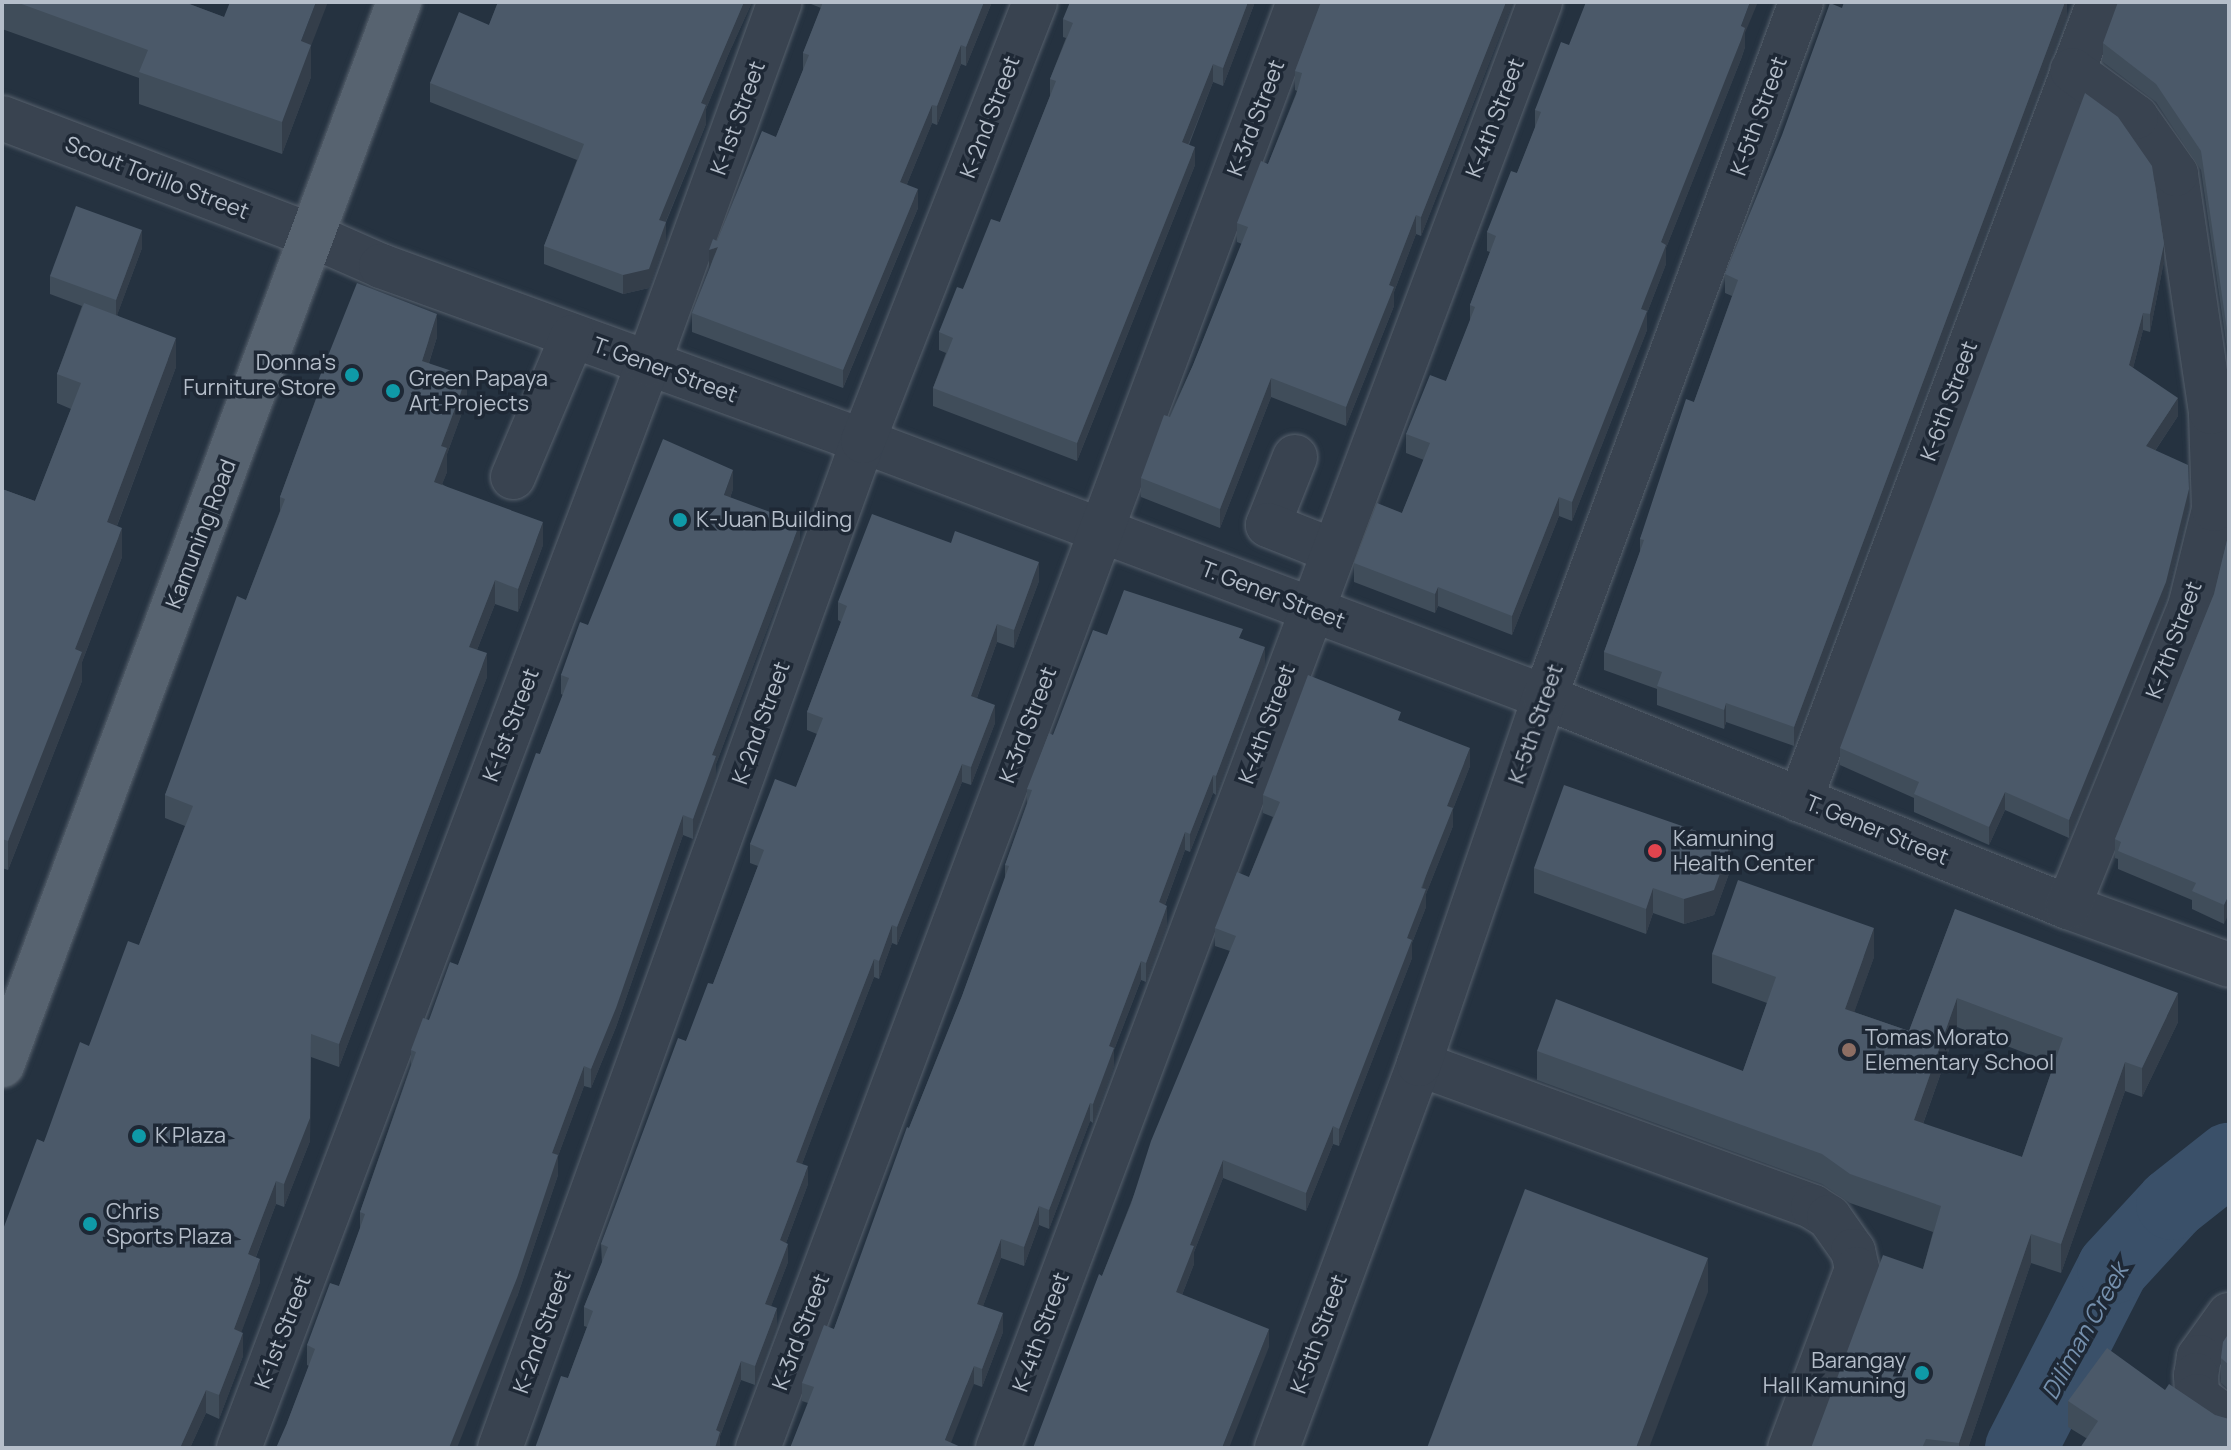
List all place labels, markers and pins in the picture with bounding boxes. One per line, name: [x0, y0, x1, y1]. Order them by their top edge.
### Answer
place label: Donna's Furniture Store: [183, 349, 336, 400]
place label: Green Papaya Art Projects: [409, 365, 548, 416]
marker: Donna's Furniture Store: [343, 366, 361, 384]
marker: Green Papaya Art Projects: [384, 382, 402, 400]
place label: K-Juan Building: [696, 507, 852, 533]
marker: K-Juan Building: [671, 511, 689, 529]
place label: Kamuning Health Center: [1673, 825, 1815, 876]
marker: Kamuning Health Center: [1644, 840, 1666, 862]
place label: Tomas Morato Elementary School: [1865, 1024, 2054, 1076]
marker: Tomas Morato Elementary School: [1840, 1041, 1858, 1059]
place label: K Plaza: [155, 1123, 226, 1149]
marker: K Plaza: [130, 1127, 148, 1145]
place label: Chris Sports Plaza: [106, 1198, 232, 1250]
marker: Chris Sports Plaza: [81, 1215, 99, 1233]
place label: Barangay Hall Kamuning: [1763, 1347, 1906, 1398]
marker: Barangay Hall Kamuning: [1913, 1364, 1931, 1382]

